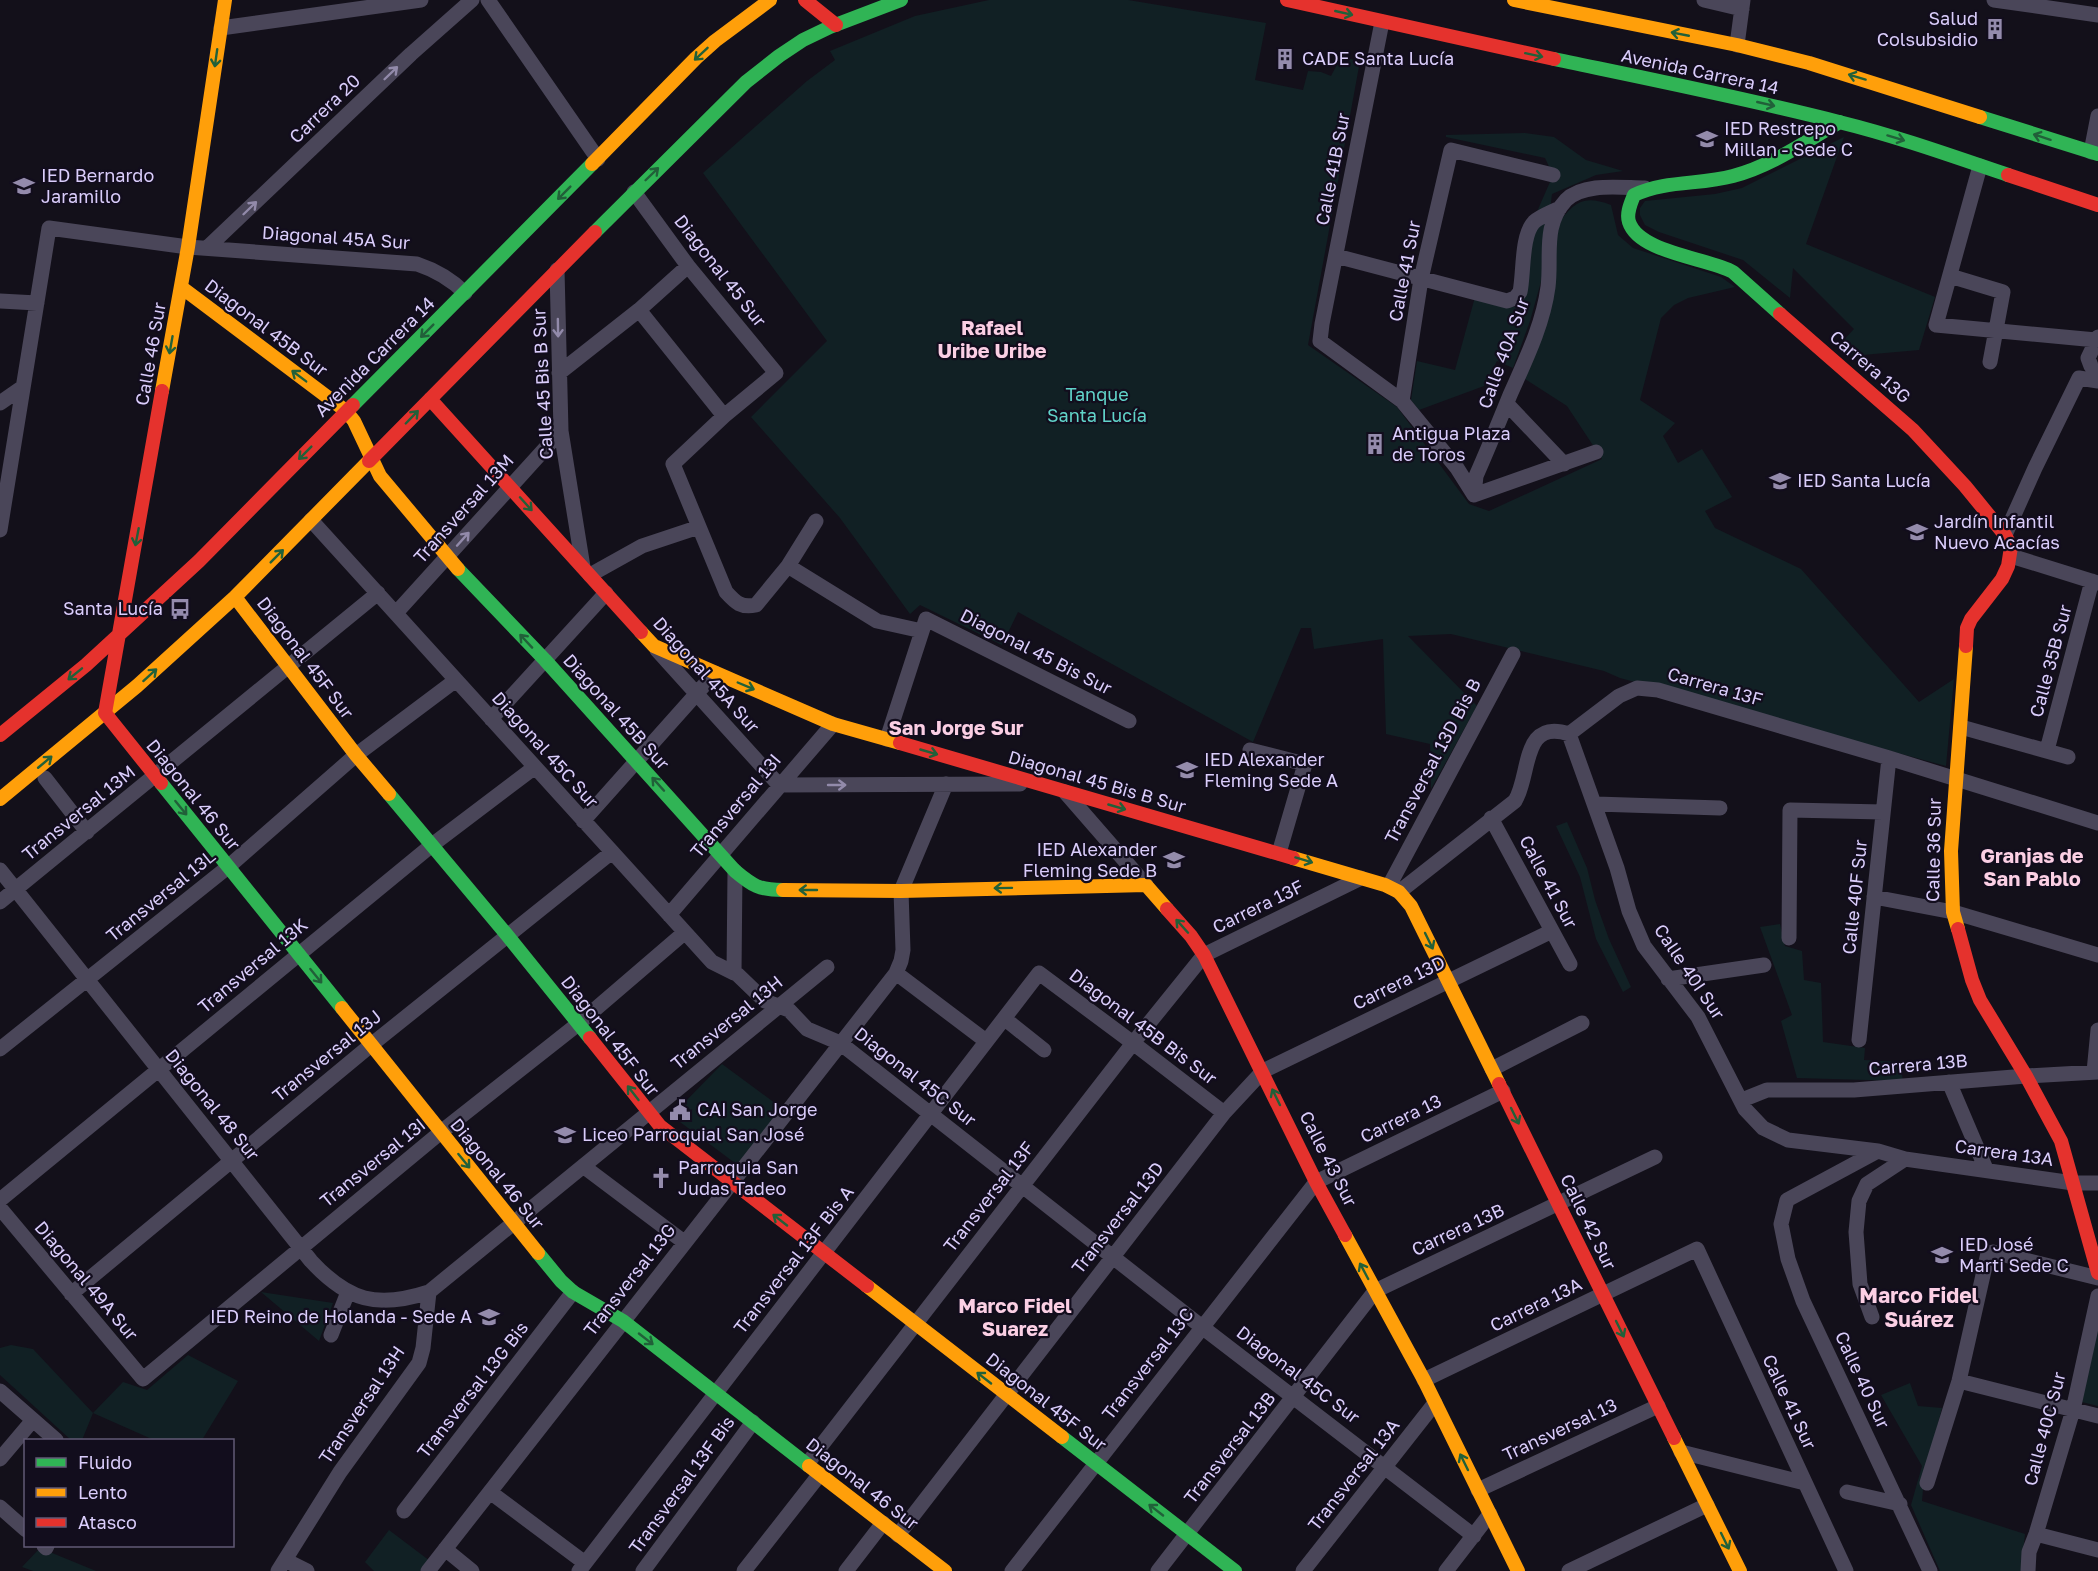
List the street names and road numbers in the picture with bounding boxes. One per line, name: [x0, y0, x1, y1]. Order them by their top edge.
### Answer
street label: Avenida Carrera 14: [1619, 44, 1781, 98]
street label: Carrera 20: [284, 69, 364, 147]
street label: Calle 41B Sur: [1310, 111, 1354, 227]
street label: Diagonal 45 Sur: [670, 210, 771, 331]
street label: Calle 41 Sur: [1383, 218, 1425, 323]
street label: Diagonal 45A Sur: [261, 221, 411, 253]
street label: Diagonal 45B Sur: [201, 274, 332, 381]
street label: Avenida Carrera 14: [310, 292, 439, 421]
street label: Calle 40A Sur: [1473, 294, 1533, 411]
street label: Calle 46 Sur: [130, 300, 170, 407]
street label: Calle 45 Bis B Sur: [527, 308, 557, 460]
street label: Carrera 13G: [1826, 325, 1916, 407]
street label: Transversal 13M: [409, 449, 518, 567]
street label: Diagonal 45F Sur: [253, 592, 359, 723]
street label: Calle 35B Sur: [2024, 602, 2076, 719]
street label: Diagonal 45 Bis Sur: [957, 603, 1116, 699]
street label: Diagonal 45A Sur: [649, 612, 765, 737]
street label: Diagonal 45B Sur: [559, 649, 675, 774]
street label: Carrera 13F: [1665, 662, 1766, 710]
street label: Transversal 13D Bis B: [1379, 674, 1485, 847]
street label: Diagonal 45C Sur: [488, 687, 604, 812]
street label: Diagonal 46 Sur: [142, 734, 245, 854]
street label: Diagonal 45 Bis B Sur: [1006, 745, 1189, 817]
street label: Transversal 13I: [685, 749, 785, 862]
street label: Transversal 13M: [17, 760, 139, 865]
street label: Calle 36 Sur: [1921, 798, 1945, 902]
street label: Calle 41 Sur: [1515, 831, 1583, 932]
street label: Calle 40F Sur: [1837, 838, 1871, 955]
street label: Transversal 13L: [101, 845, 219, 946]
street label: Carrera 13F: [1209, 875, 1307, 938]
street label: Transversal 13K: [193, 913, 312, 1017]
street label: Calle 40I Sur: [1650, 920, 1730, 1023]
street label: Carrera 13D: [1349, 950, 1448, 1014]
street label: Diagonal 45B Bis Sur: [1065, 963, 1222, 1089]
street label: Transversal 13H: [666, 970, 787, 1074]
street label: Diagonal 45F Sur: [557, 971, 665, 1100]
street label: Transversal 13J: [268, 1005, 385, 1106]
street label: Diagonal 45C Sur: [850, 1022, 981, 1131]
street label: Diagonal 48 Sur: [161, 1044, 264, 1164]
street label: Carrera 13B: [1867, 1049, 1968, 1079]
street label: Carrera 13: [1356, 1089, 1445, 1147]
street label: Calle 43 Sur: [1295, 1107, 1362, 1210]
street label: Transversal 13I: [315, 1113, 430, 1211]
street label: Diagonal 46 Sur: [446, 1113, 549, 1233]
street label: Carrera 13A: [1953, 1134, 2055, 1170]
street label: Transversal 13F: [938, 1137, 1038, 1256]
street label: Transversal 13D: [1067, 1157, 1168, 1278]
street label: Calle 42 Sur: [1556, 1170, 1622, 1273]
street label: Transversal 13F Bis A: [729, 1181, 858, 1338]
street label: Carrera 13B: [1408, 1198, 1507, 1260]
street label: Diagonal 49A Sur: [31, 1216, 143, 1344]
street label: Transversal 13G: [579, 1219, 680, 1340]
street label: Carrera 13A: [1486, 1272, 1585, 1336]
street label: Transversal 13C: [1097, 1303, 1198, 1424]
street label: Transversal 13G Bis: [412, 1317, 532, 1462]
street label: Diagonal 45C Sur: [1233, 1321, 1365, 1428]
street label: Calle 40 Sur: [1831, 1327, 1895, 1432]
street label: Transversal 13H: [314, 1341, 409, 1467]
street label: Diagonal 45F Sur: [982, 1347, 1111, 1455]
street label: Calle 41 Sur: [1758, 1351, 1822, 1453]
street label: Calle 40C Sur: [2018, 1369, 2070, 1488]
street label: Transversal 13B: [1179, 1387, 1280, 1508]
street label: Transversal 13: [1499, 1393, 1620, 1465]
street label: Transversal 13F Bis: [624, 1411, 739, 1558]
street label: Transversal 13A: [1303, 1414, 1404, 1535]
street label: Diagonal 46 Sur: [802, 1432, 923, 1534]

